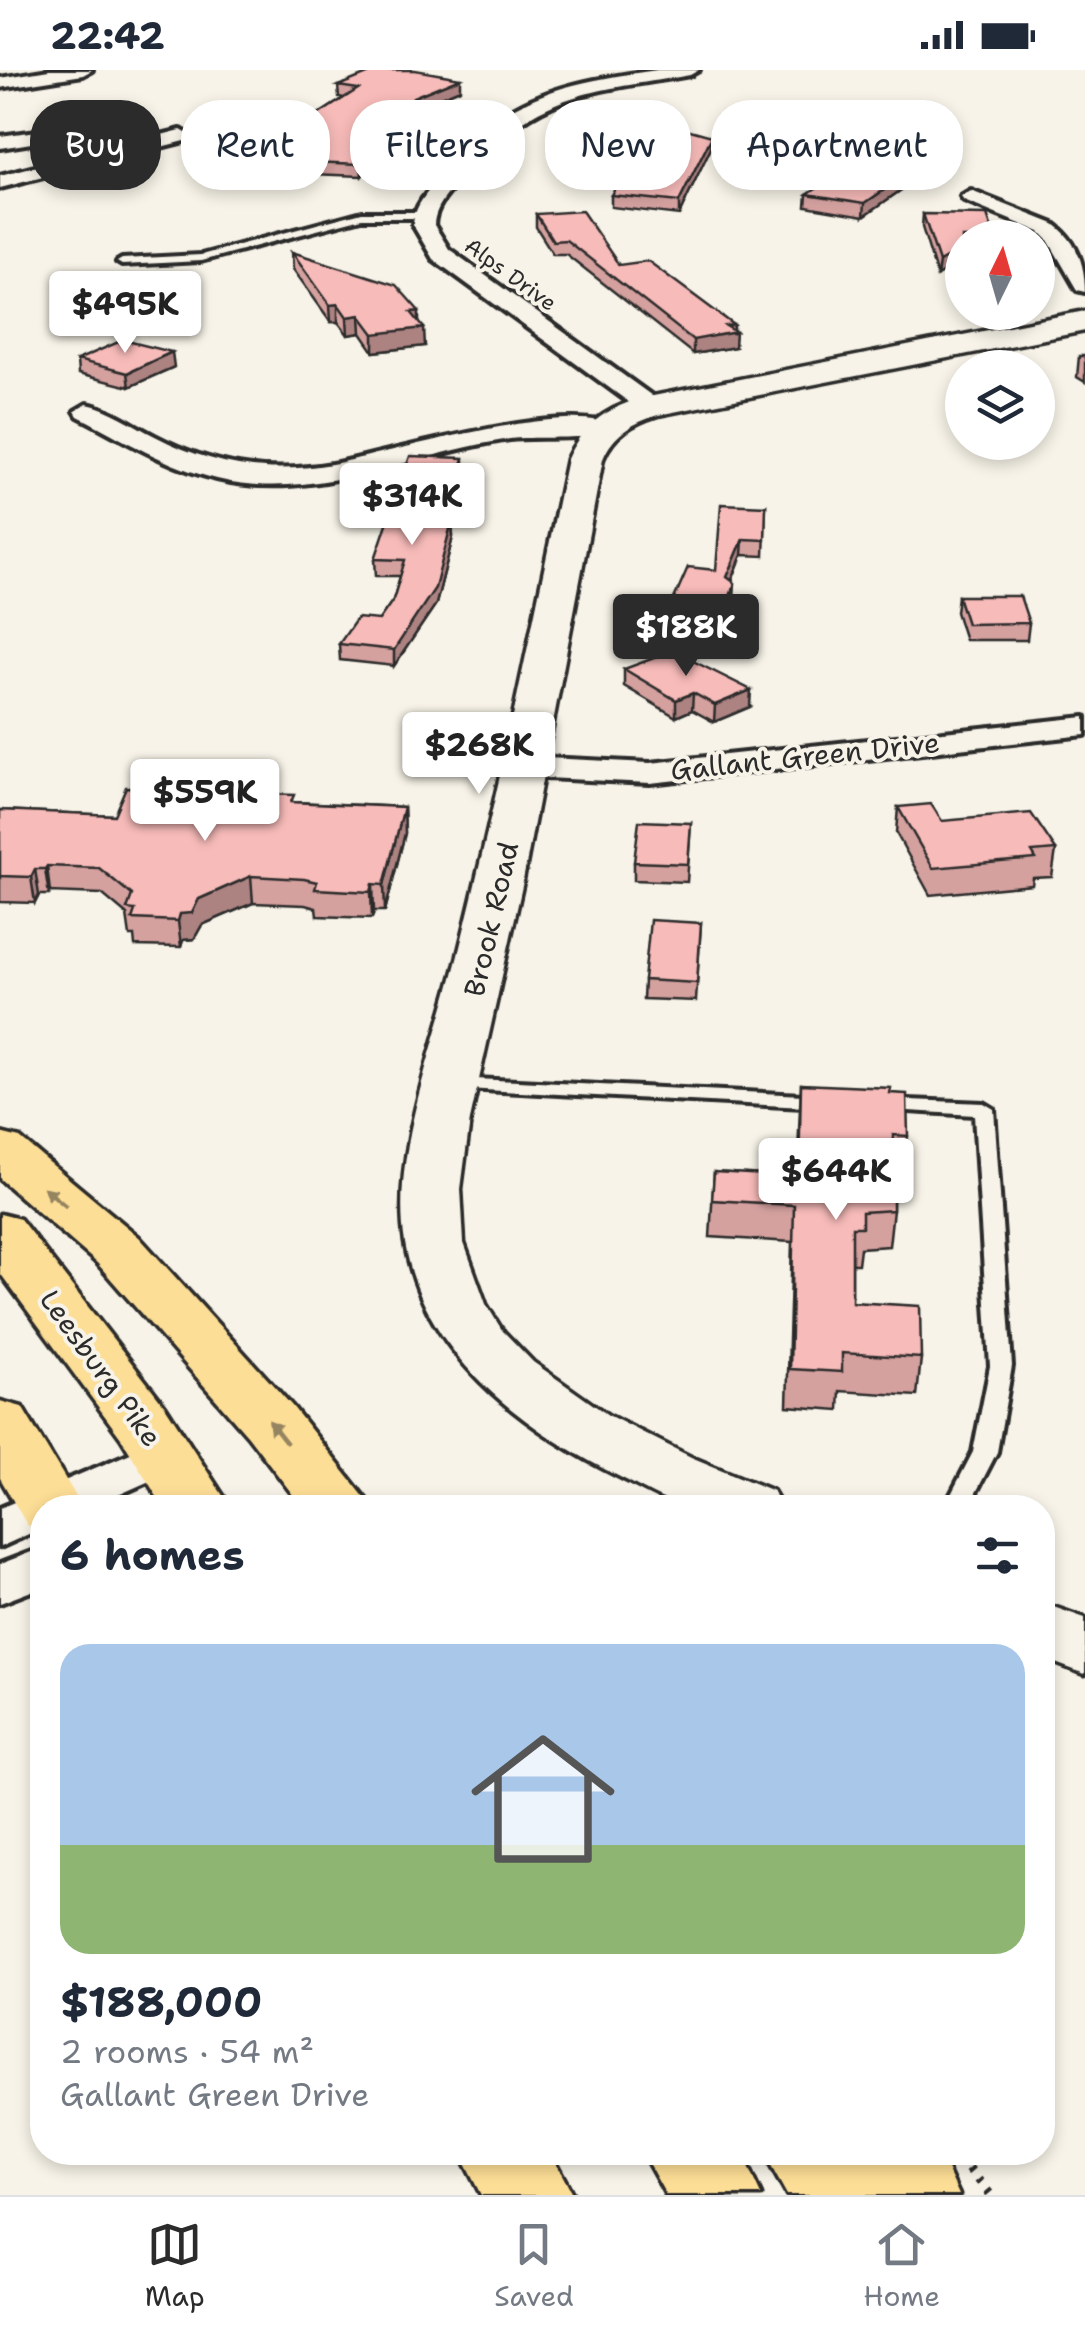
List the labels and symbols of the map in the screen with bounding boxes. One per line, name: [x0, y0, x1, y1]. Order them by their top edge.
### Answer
north arrow: [945, 220, 1055, 330]
street label: Alps Drive: [459, 231, 563, 318]
pin: $495K: [55, 271, 195, 356]
pin: $314K: [342, 463, 482, 548]
pin: $188K: [616, 594, 756, 679]
pin: $268K: [409, 712, 549, 797]
street label: Gallant Green Drive: [668, 723, 942, 789]
pin: $559K: [135, 759, 275, 844]
street label: Brook Road: [455, 838, 527, 1000]
pin: $644K: [766, 1138, 906, 1223]
one-way arrow: [43, 1186, 68, 1208]
street label: Leesburg Pike: [31, 1282, 171, 1454]
one-way arrow: [268, 1419, 289, 1445]

